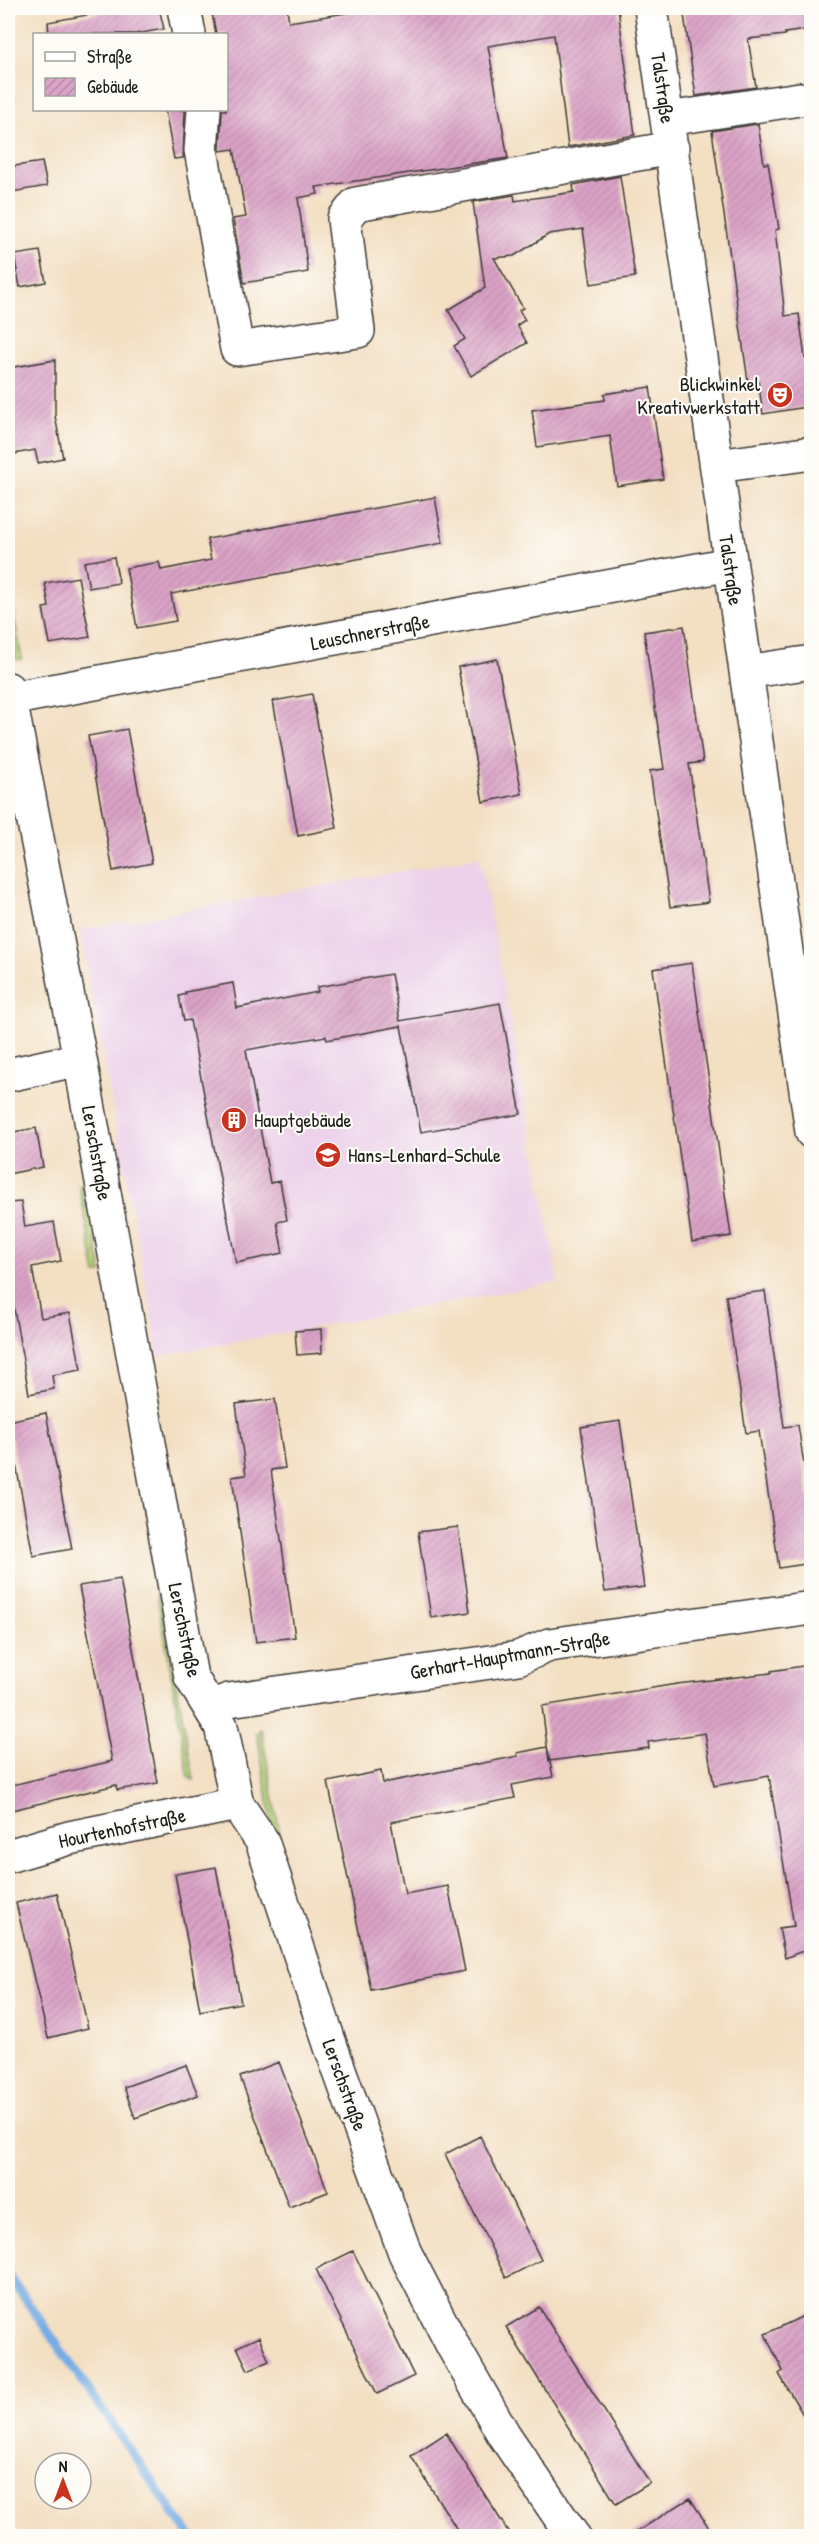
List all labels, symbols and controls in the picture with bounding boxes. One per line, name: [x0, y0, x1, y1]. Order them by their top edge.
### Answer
legend: [33, 33, 228, 111]
text: Straße: [87, 44, 132, 69]
street label: Talstraße: [645, 51, 682, 125]
text: Gebäude: [87, 74, 139, 99]
place label: Blickwinkel Kreativwerkstatt: [637, 370, 761, 420]
theatre icon: Blickwinkel Kreativwerkstatt: [765, 380, 795, 410]
street label: Talstraße: [713, 533, 750, 607]
street label: Leuschnerstraße: [308, 607, 432, 656]
street label: Lerschstraße: [76, 1103, 119, 1202]
building icon: Hauptgebäude: [219, 1105, 249, 1135]
place label: Hauptgebäude: [254, 1106, 351, 1133]
school or university icon: Hans-Lenhard-Schule: [313, 1140, 343, 1170]
place label: Hans-Lenhard-Schule: [348, 1141, 501, 1168]
street label: Lerschstraße: [162, 1580, 209, 1680]
street label: Gerhart-Hauptmann-Straße: [408, 1624, 612, 1685]
street label: Hourtenhofstraße: [56, 1801, 188, 1854]
street label: Lerschstraße: [316, 2035, 375, 2134]
north arrow: [33, 2451, 93, 2511]
text: N: [59, 2455, 68, 2477]

